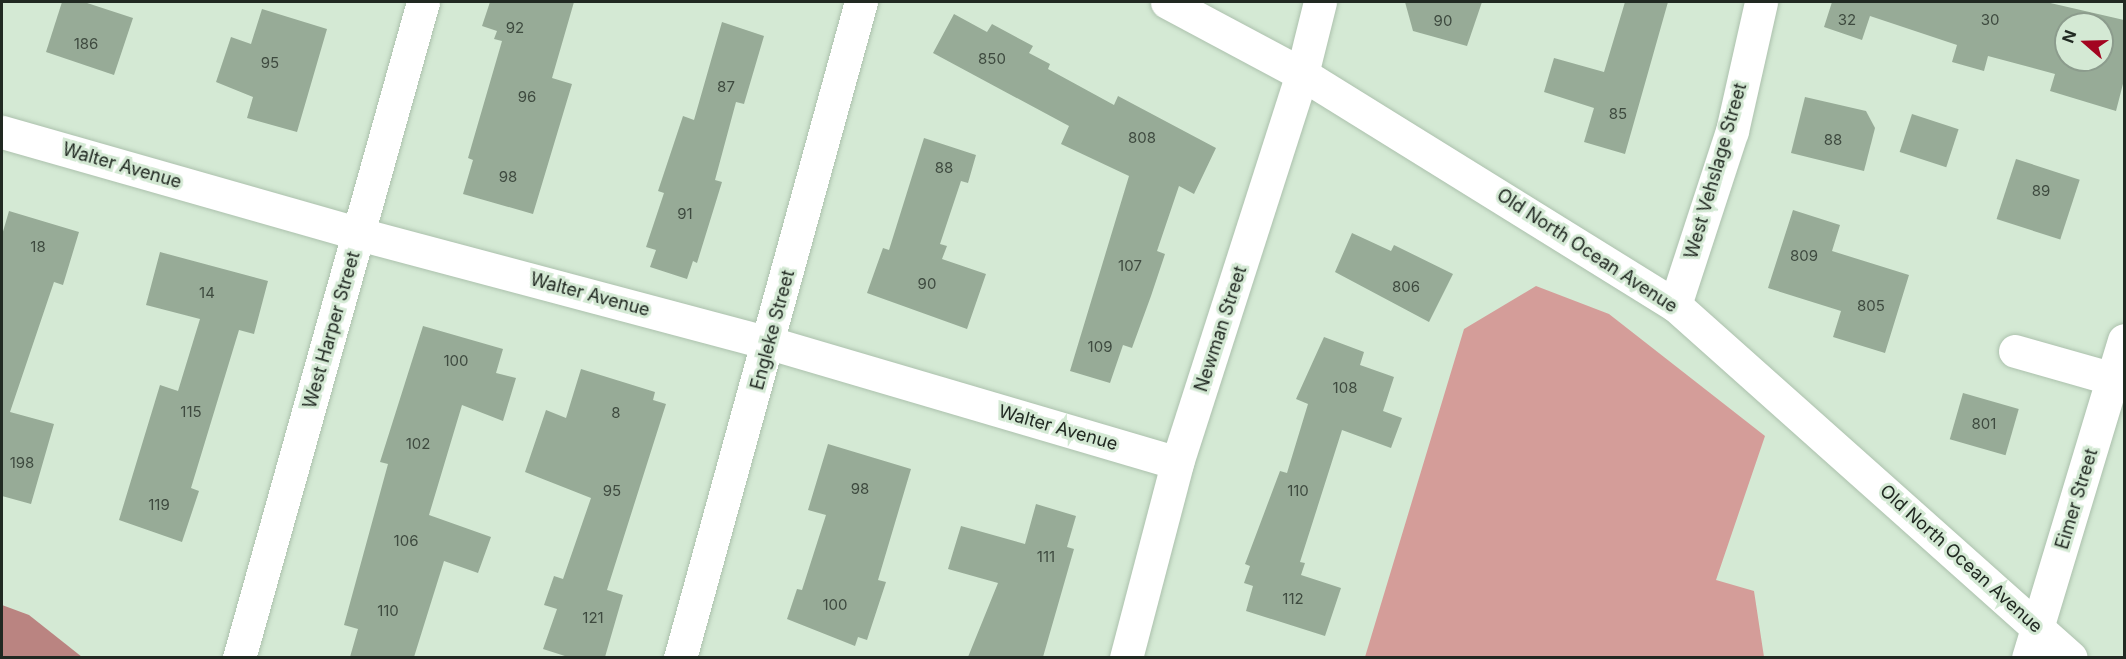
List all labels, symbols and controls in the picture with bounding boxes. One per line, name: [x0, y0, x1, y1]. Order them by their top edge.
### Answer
house number: 32: [1838, 11, 1856, 29]
house number: 30: [1981, 11, 1999, 29]
house number: 90: [1434, 12, 1452, 30]
north arrow: [2054, 12, 2114, 72]
house number: 92: [506, 19, 524, 37]
text: N: [2057, 27, 2080, 46]
house number: 186: [74, 35, 98, 53]
house number: 850: [978, 50, 1006, 68]
house number: 95: [261, 54, 279, 72]
house number: 87: [717, 78, 735, 96]
street label: West Vehslage Street: [1681, 81, 1751, 261]
house number: 96: [518, 88, 536, 106]
house number: 85: [1609, 105, 1627, 123]
house number: 808: [1128, 129, 1156, 147]
house number: 88: [1824, 131, 1842, 149]
street label: Walter Avenue: [60, 139, 184, 193]
house number: 88: [935, 159, 953, 177]
house number: 98: [499, 168, 517, 186]
house number: 89: [2032, 182, 2050, 200]
street label: Old North Ocean Avenue: [1493, 184, 1681, 318]
house number: 91: [677, 205, 693, 223]
house number: 18: [30, 238, 46, 256]
house number: 809: [1790, 247, 1818, 265]
street label: West Harper Street: [299, 249, 365, 411]
house number: 107: [1118, 257, 1142, 275]
street label: Newman Street: [1191, 263, 1251, 395]
street label: Engleke Street: [747, 268, 799, 392]
street label: Walter Avenue: [528, 269, 652, 321]
house number: 90: [918, 275, 936, 293]
house number: 806: [1392, 278, 1420, 296]
house number: 14: [199, 284, 215, 302]
house number: 805: [1857, 297, 1885, 315]
house number: 109: [1088, 338, 1112, 356]
house number: 100: [443, 352, 469, 370]
house number: 108: [1333, 379, 1357, 397]
street label: Walter Avenue: [996, 401, 1120, 455]
house number: 115: [180, 403, 202, 421]
house number: 8: [611, 404, 621, 422]
house number: 801: [1972, 415, 1996, 433]
house number: 102: [406, 435, 430, 453]
street label: Eimer Street: [2051, 446, 2103, 552]
house number: 198: [10, 454, 34, 472]
house number: 98: [851, 480, 869, 498]
street label: Old North Ocean Avenue: [1875, 480, 2047, 638]
house number: 95: [603, 482, 621, 500]
house number: 110: [1287, 482, 1309, 500]
house number: 119: [148, 496, 170, 514]
house number: 106: [394, 532, 418, 550]
house number: 111: [1037, 548, 1055, 566]
house number: 112: [1282, 590, 1304, 608]
house number: 100: [822, 596, 848, 614]
house number: 110: [377, 602, 399, 620]
house number: 121: [582, 609, 604, 627]

